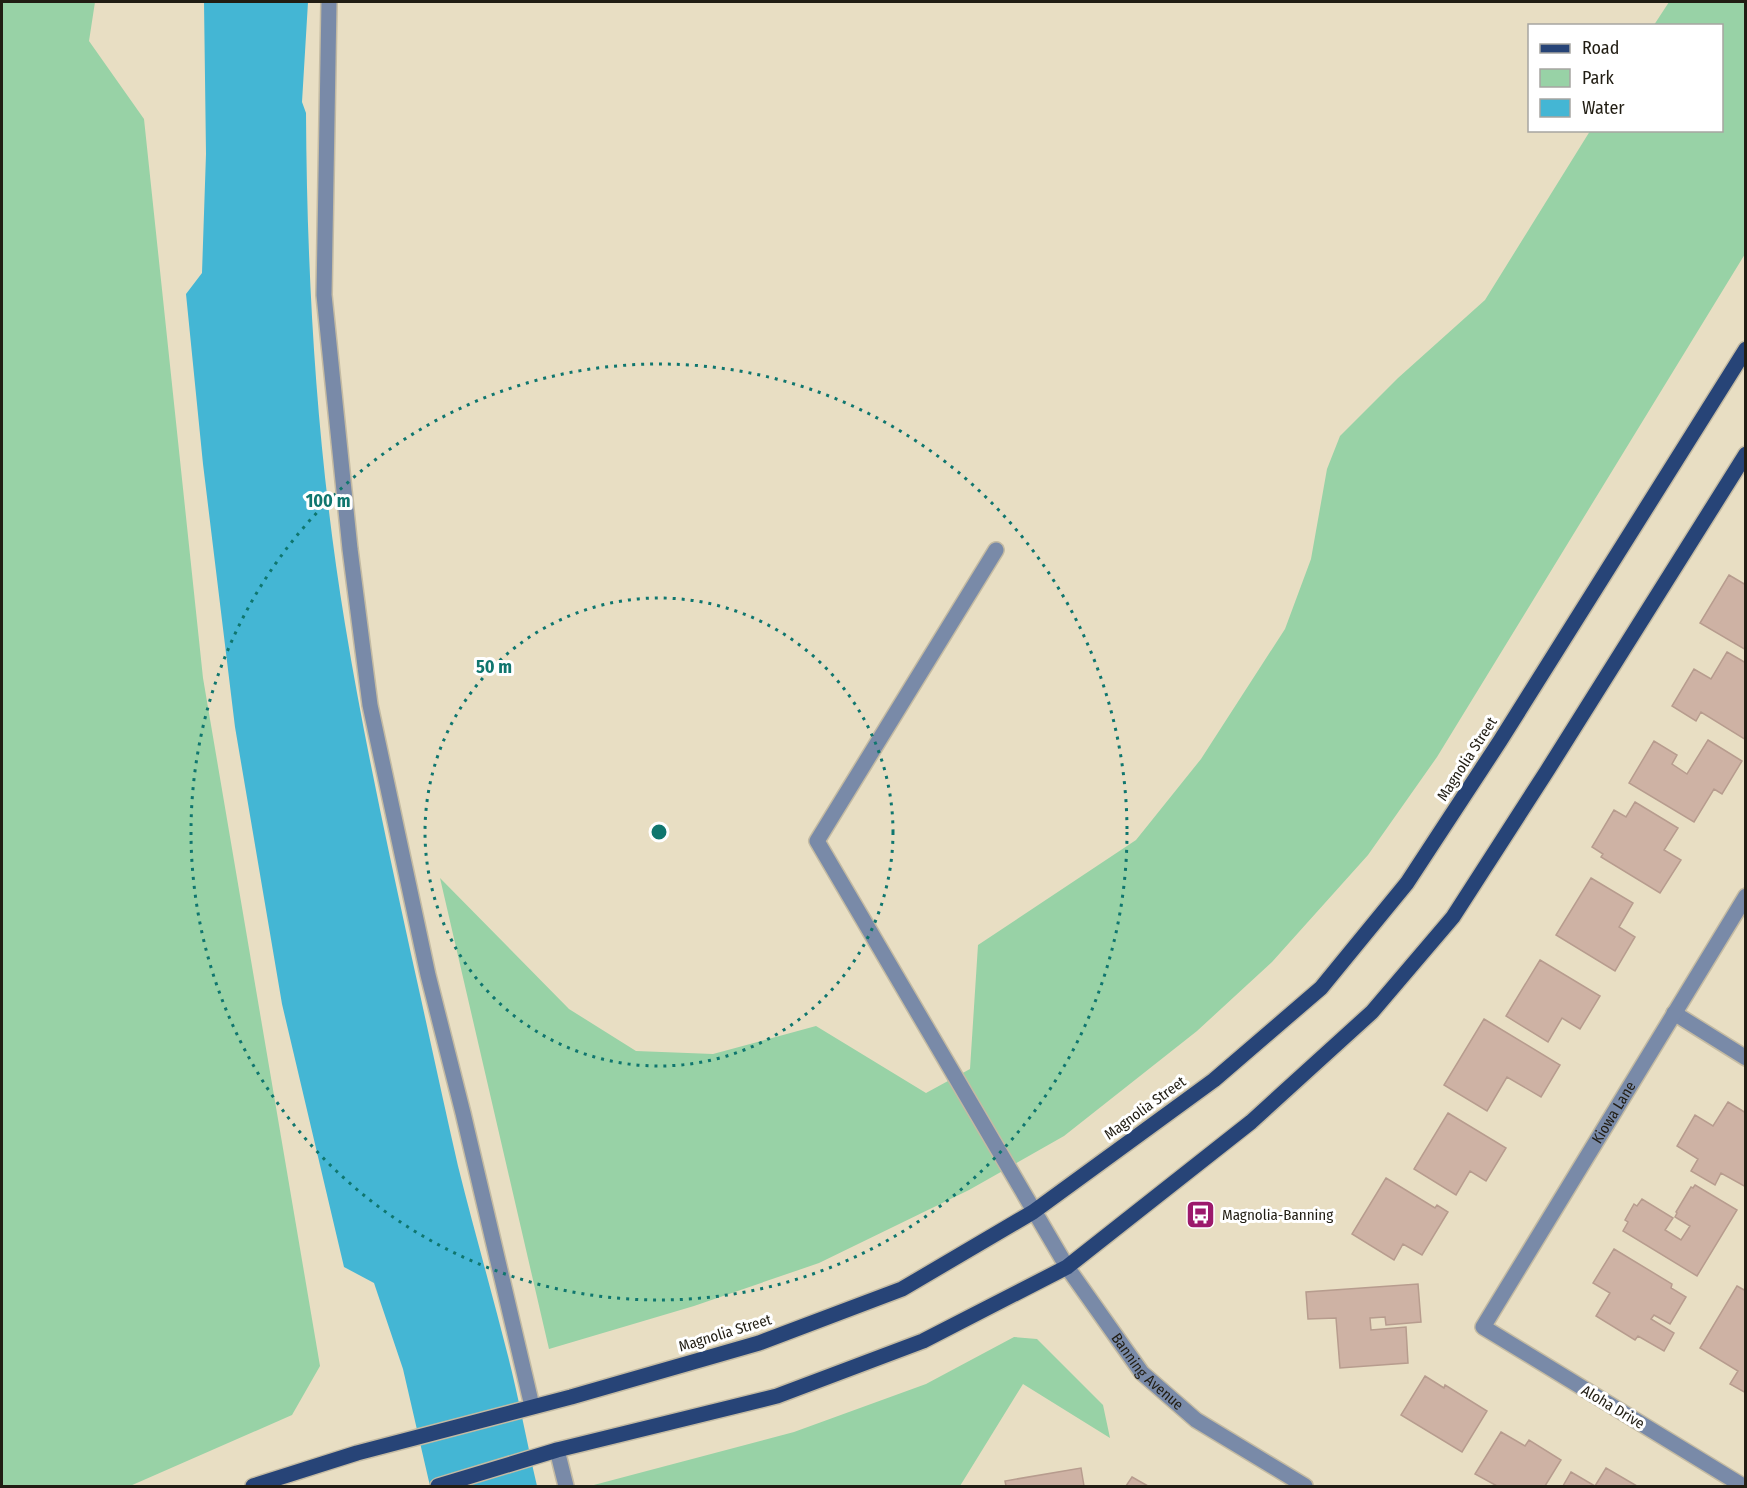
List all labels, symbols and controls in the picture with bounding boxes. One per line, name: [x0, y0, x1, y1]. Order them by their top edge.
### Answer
legend: [1528, 24, 1723, 132]
text: Road: [1582, 37, 1619, 59]
text: Park: [1582, 67, 1615, 89]
text: Water: [1582, 97, 1625, 119]
text: 100 m: [306, 490, 350, 512]
text: 50 m: [476, 656, 512, 678]
street label: Magnolia Street: [1433, 714, 1501, 804]
centre of rings: [649, 822, 669, 842]
street label: Magnolia Street: [1101, 1072, 1189, 1144]
street label: Kiowa Lane: [1588, 1078, 1640, 1147]
bus stop icon: Magnolia-Banning: [1185, 1199, 1217, 1231]
place label: Magnolia-Banning: [1222, 1206, 1333, 1224]
street label: Magnolia Street: [676, 1310, 774, 1356]
street label: Banning Avenue: [1108, 1330, 1187, 1414]
street label: Aloha Drive: [1578, 1381, 1648, 1433]

